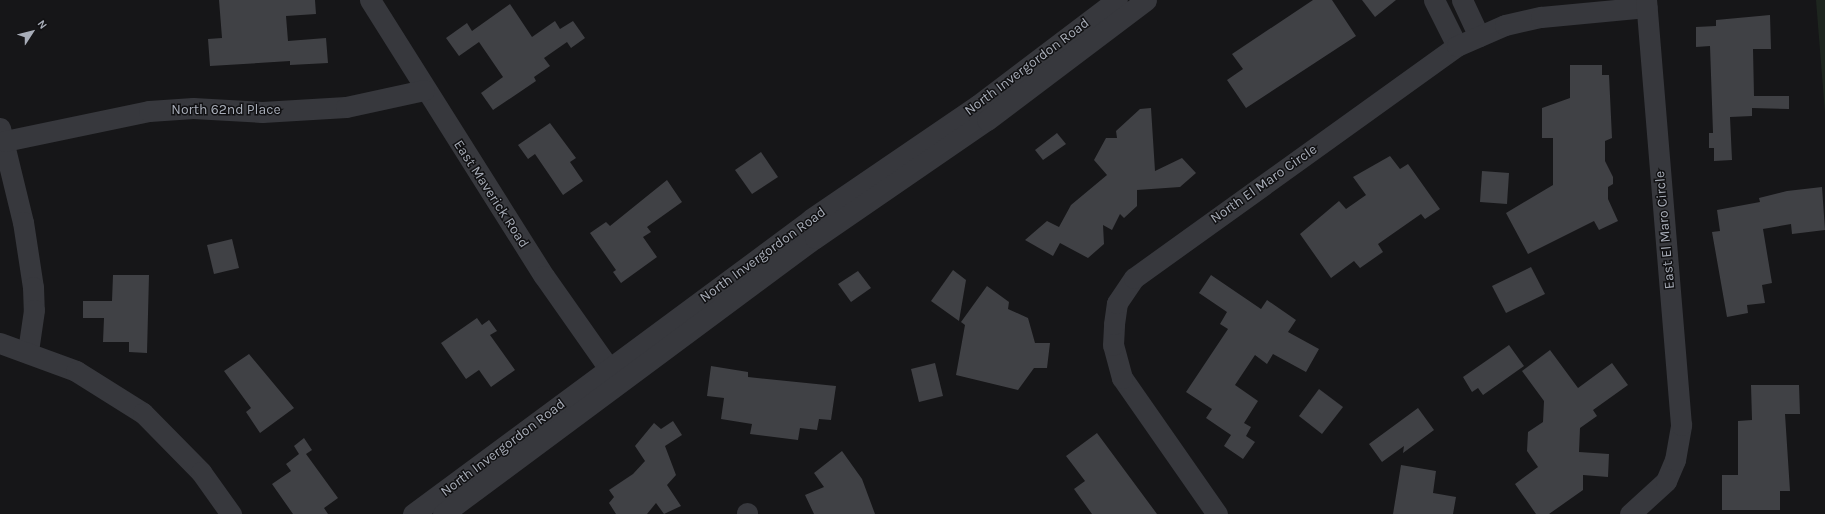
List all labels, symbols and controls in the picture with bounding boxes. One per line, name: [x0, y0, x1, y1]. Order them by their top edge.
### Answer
north arrow: [12, 12, 52, 52]
street label: North Invergordon Road: [962, 15, 1092, 119]
text: N: [35, 18, 50, 32]
street label: North 62nd Place: [171, 102, 281, 118]
street label: East Maverick Road: [450, 137, 532, 251]
street label: North El Maro Circle: [1207, 141, 1321, 227]
street label: East El Maro Circle: [1651, 170, 1679, 290]
street label: North Invergordon Road: [697, 204, 829, 306]
street label: North Invergordon Road: [438, 396, 568, 500]

